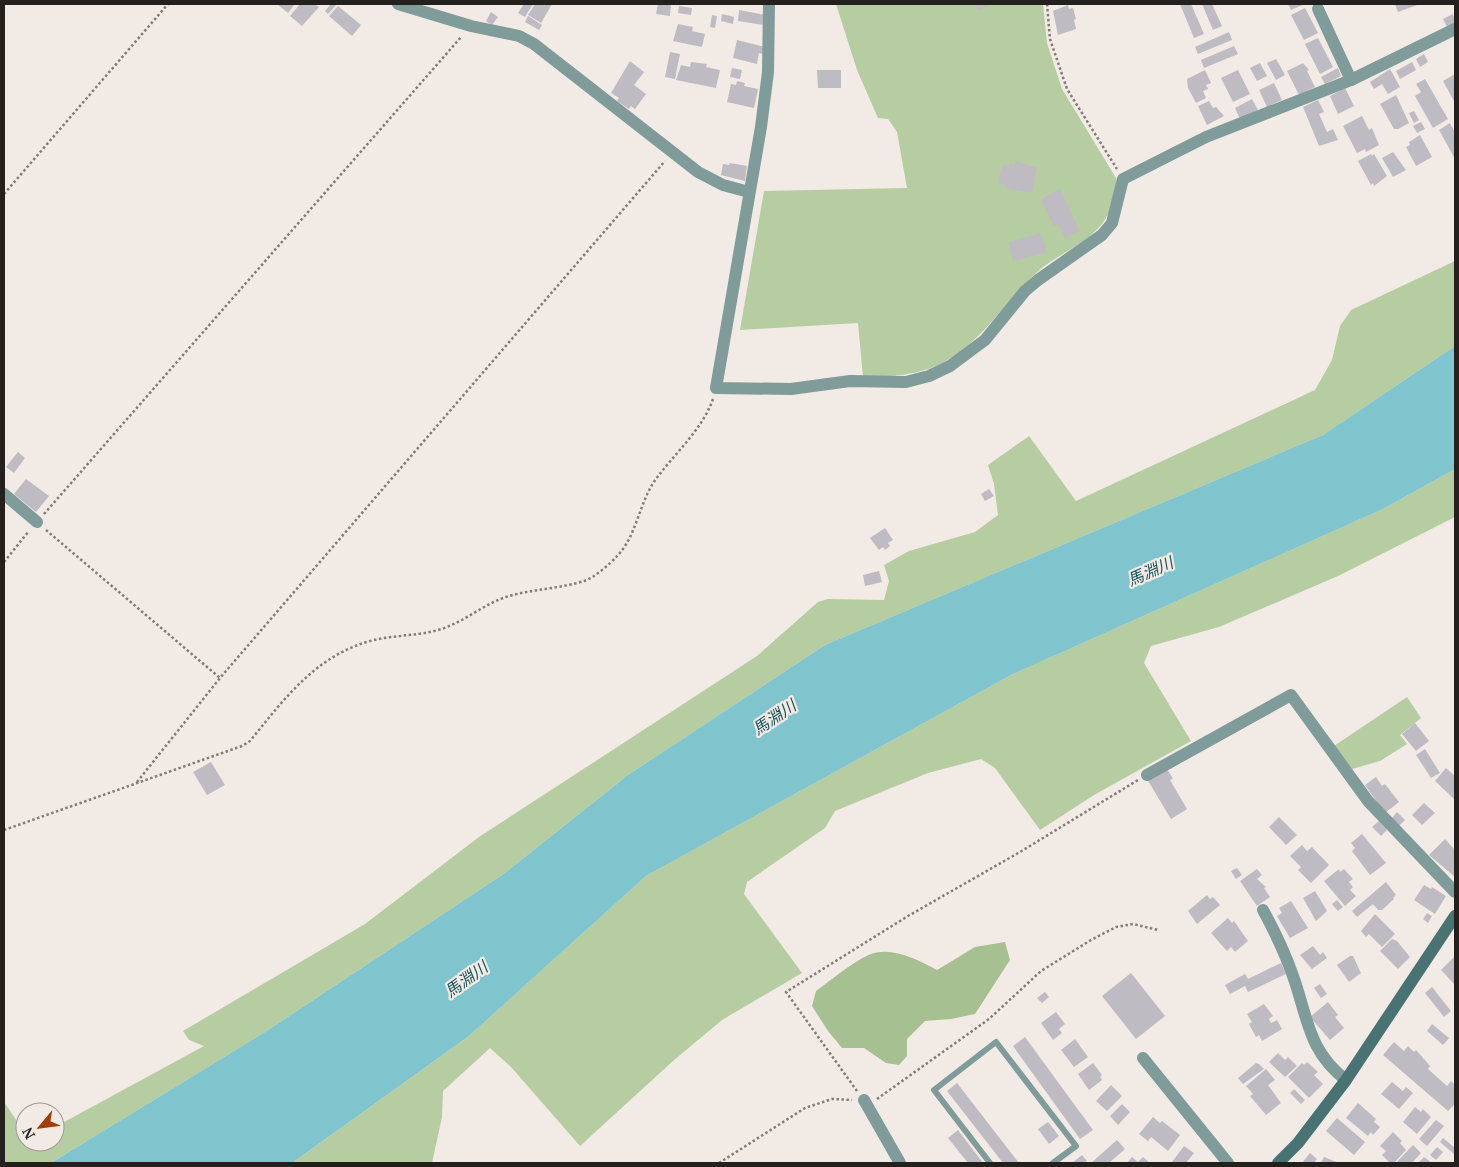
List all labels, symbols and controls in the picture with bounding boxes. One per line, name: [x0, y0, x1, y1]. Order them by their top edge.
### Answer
water label: 馬淵川: [1124, 550, 1178, 591]
water label: 馬淵川: [748, 693, 802, 740]
water label: 馬淵川: [440, 955, 493, 1002]
north arrow: [15, 1102, 65, 1152]
text: N: [17, 1124, 39, 1143]

